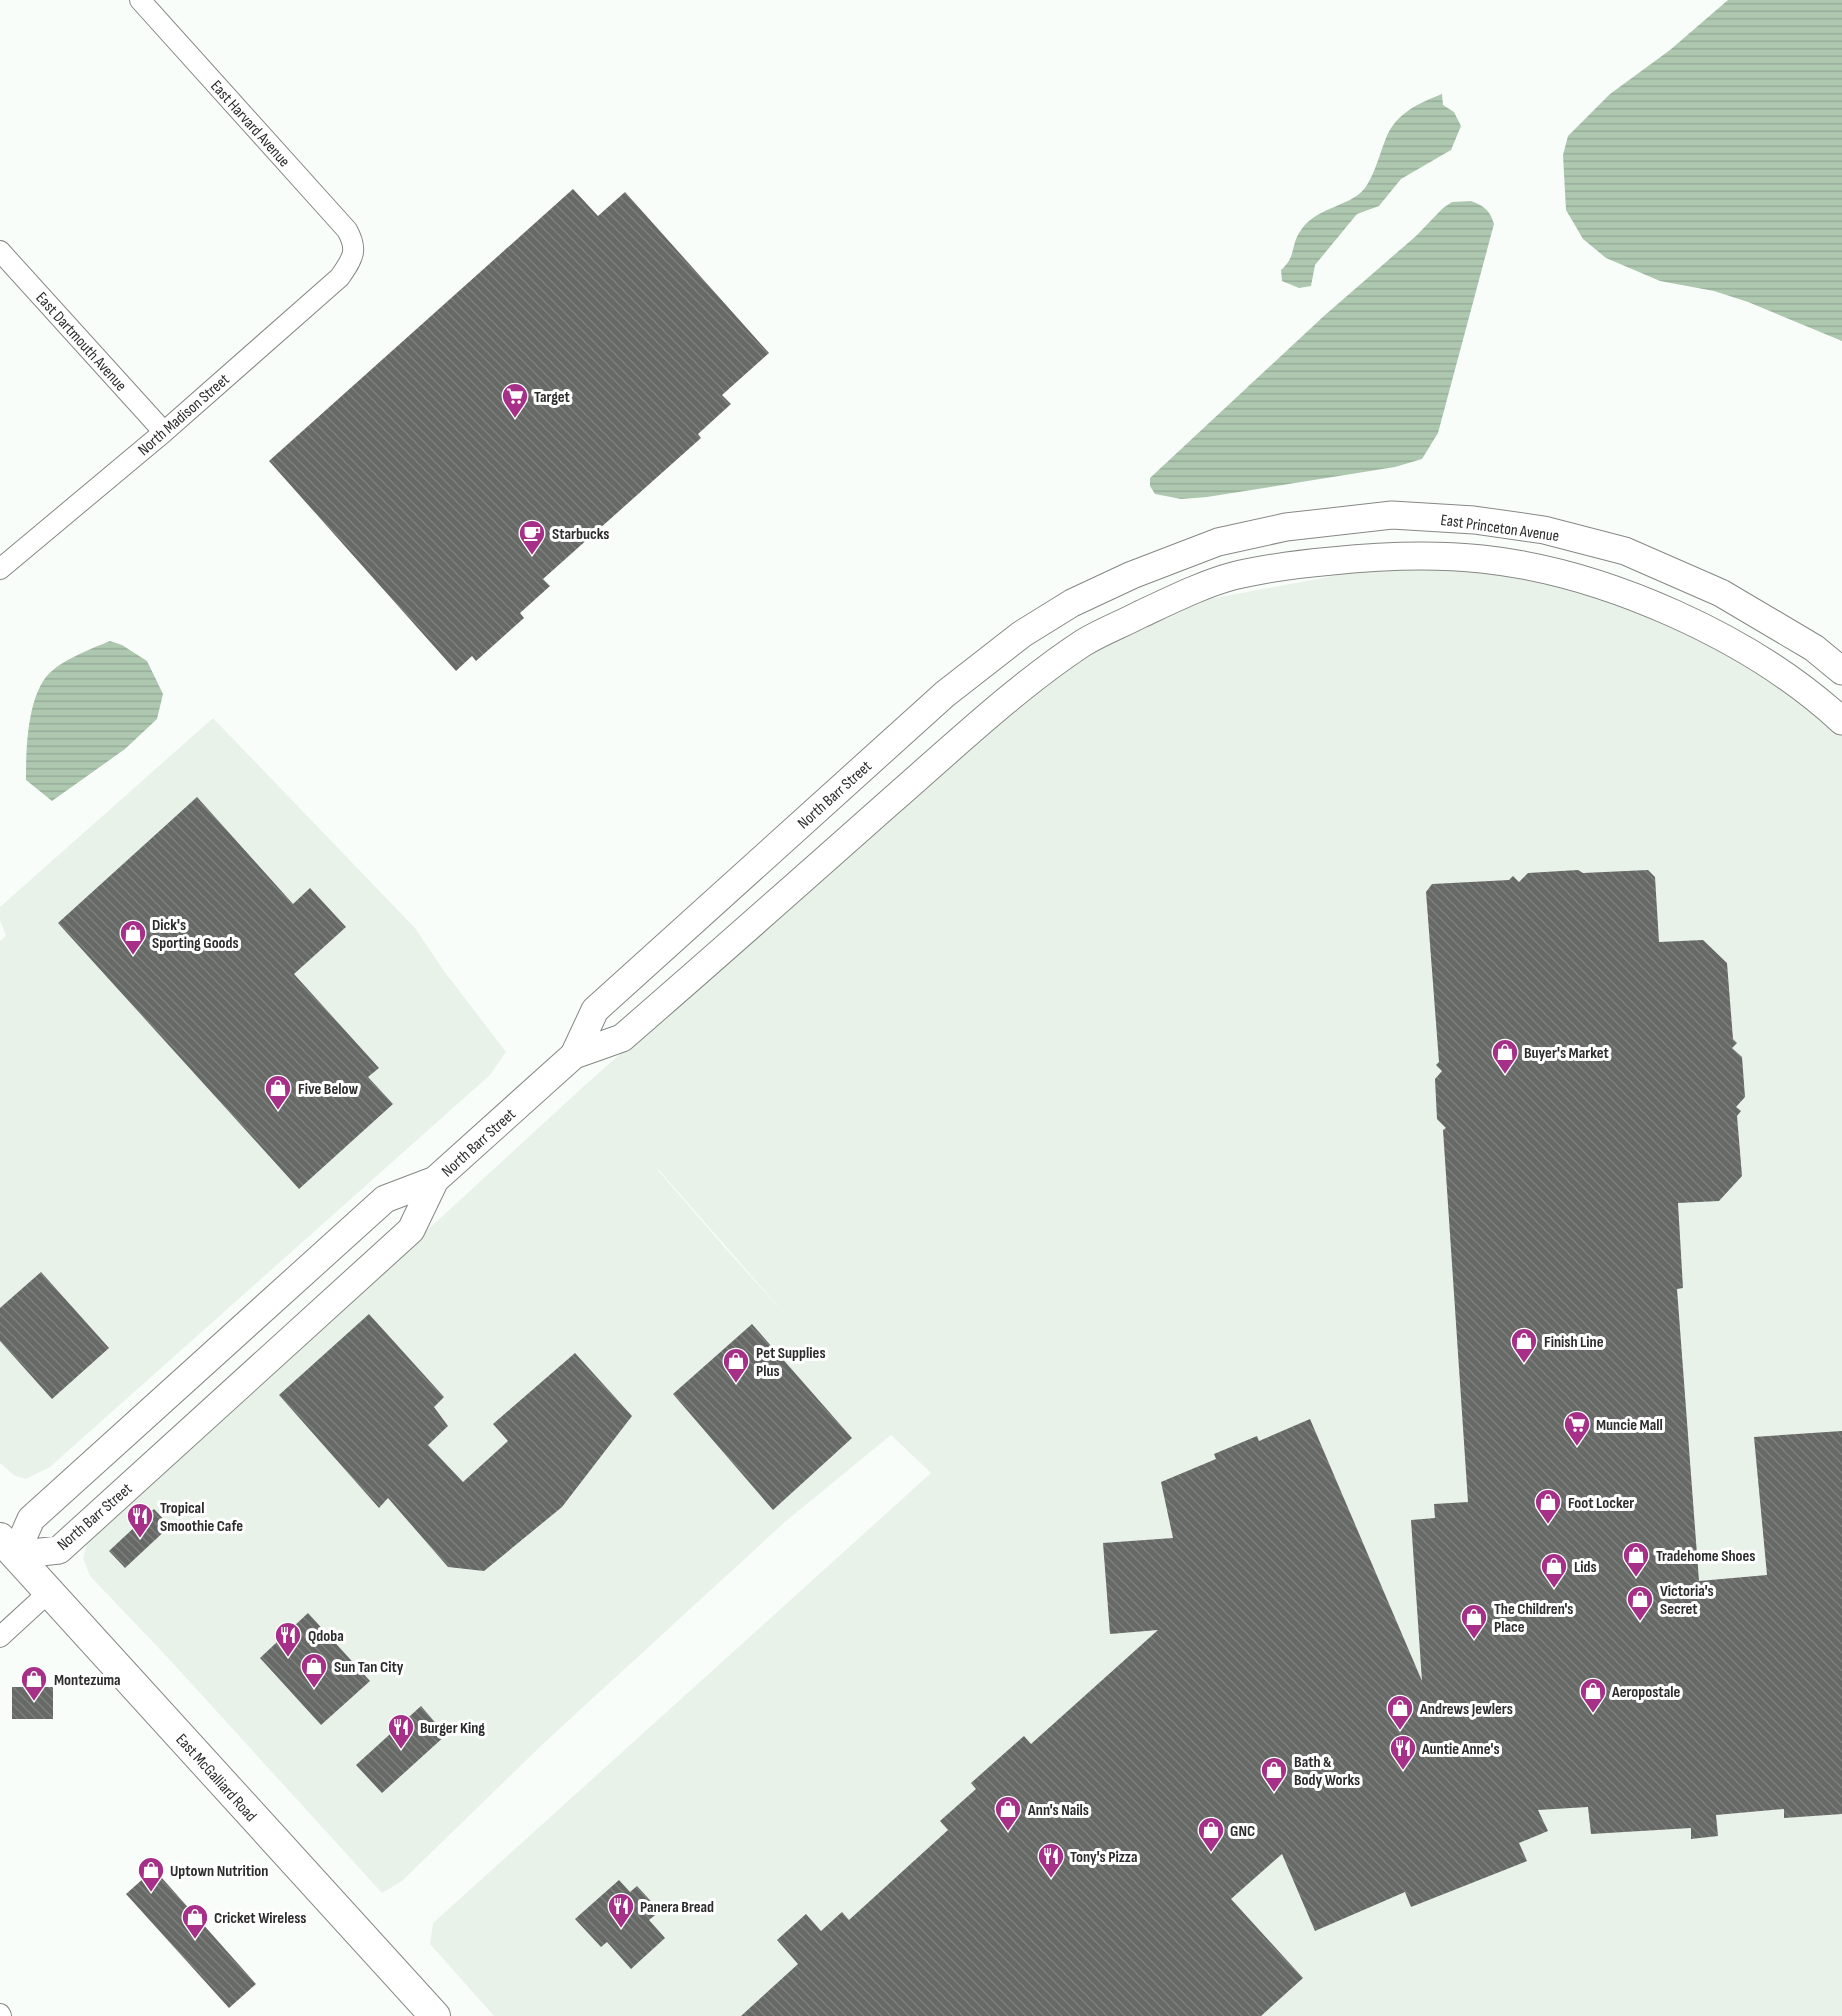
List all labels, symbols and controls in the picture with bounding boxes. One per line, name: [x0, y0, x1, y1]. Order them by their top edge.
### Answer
street label: East Harvard Avenue: [206, 77, 294, 171]
street label: East Dartmouth Avenue: [32, 289, 130, 395]
street label: North Madison Street: [134, 370, 234, 460]
supermarket icon: Target: [500, 381, 530, 419]
place label: Target: [534, 388, 570, 407]
street label: East Princeton Avenue: [1439, 511, 1560, 546]
cafe icon: Starbucks: [517, 518, 547, 556]
place label: Starbucks: [552, 525, 609, 544]
street label: North Barr Street: [794, 757, 876, 833]
place label: Dick's Sporting Goods: [152, 916, 239, 953]
shop icon: Dick's Sporting Goods: [118, 918, 148, 956]
shop icon: Buyer's Market: [1490, 1037, 1520, 1075]
place label: Buyer's Market: [1524, 1044, 1609, 1063]
shop icon: Five Below: [263, 1073, 293, 1111]
place label: Five Below: [298, 1080, 358, 1099]
street label: North Barr Street: [438, 1105, 520, 1181]
shop icon: Finish Line: [1509, 1326, 1539, 1364]
place label: Finish Line: [1544, 1333, 1604, 1352]
place label: Pet Supplies Plus: [756, 1344, 826, 1381]
shop icon: Pet Supplies Plus: [721, 1346, 751, 1384]
supermarket icon: Muncie Mall: [1562, 1409, 1592, 1447]
place label: Muncie Mall: [1596, 1416, 1663, 1435]
street label: North Barr Street: [54, 1479, 136, 1555]
shop icon: Foot Locker: [1533, 1487, 1563, 1525]
place label: Foot Locker: [1568, 1494, 1634, 1513]
place label: Tropical Smoothie Cafe: [160, 1499, 243, 1536]
restaurant icon: Tropical Smoothie Cafe: [125, 1501, 155, 1539]
shop icon: Tradehome Shoes: [1621, 1540, 1651, 1578]
place label: Tradehome Shoes: [1656, 1547, 1755, 1566]
shop icon: Lids: [1539, 1551, 1569, 1589]
place label: Lids: [1574, 1558, 1597, 1577]
place label: Victoria's Secret: [1660, 1582, 1714, 1619]
shop icon: Victoria's Secret: [1625, 1584, 1655, 1622]
place label: The Children's Place: [1494, 1600, 1573, 1637]
shop icon: The Children's Place: [1459, 1602, 1489, 1640]
restaurant icon: Qdoba: [273, 1620, 303, 1658]
place label: Qdoba: [308, 1627, 344, 1646]
shop icon: Sun Tan City: [299, 1651, 329, 1689]
place label: Sun Tan City: [334, 1658, 404, 1677]
shop icon: Montezuma: [19, 1664, 49, 1702]
place label: Montezuma: [54, 1671, 121, 1690]
shop icon: Aeropostale: [1578, 1676, 1608, 1714]
place label: Aeropostale: [1611, 1683, 1680, 1702]
shop icon: Andrews Jewlers: [1385, 1693, 1415, 1731]
place label: Andrews Jewlers: [1419, 1700, 1513, 1719]
restaurant icon: Burger King: [386, 1712, 416, 1750]
place label: Burger King: [420, 1719, 485, 1738]
street label: East McGalliard Road: [172, 1730, 260, 1826]
restaurant icon: Auntie Anne's: [1388, 1733, 1418, 1771]
place label: Auntie Anne's: [1421, 1740, 1500, 1759]
place label: Bath & Body Works: [1294, 1753, 1360, 1790]
shop icon: Bath & Body Works: [1259, 1755, 1289, 1793]
shop icon: Ann's Nails: [993, 1794, 1023, 1832]
place label: Ann's Nails: [1027, 1801, 1089, 1820]
shop icon: GNC: [1196, 1815, 1226, 1853]
place label: GNC: [1230, 1822, 1255, 1841]
restaurant icon: Tony's Pizza: [1036, 1841, 1066, 1879]
place label: Tony's Pizza: [1070, 1848, 1138, 1867]
shop icon: Uptown Nutrition: [136, 1855, 166, 1893]
place label: Uptown Nutrition: [170, 1862, 268, 1881]
restaurant icon: Panera Bread: [606, 1891, 636, 1929]
place label: Panera Bread: [640, 1898, 714, 1917]
shop icon: Cricket Wireless: [180, 1902, 210, 1940]
place label: Cricket Wireless: [214, 1909, 306, 1928]

